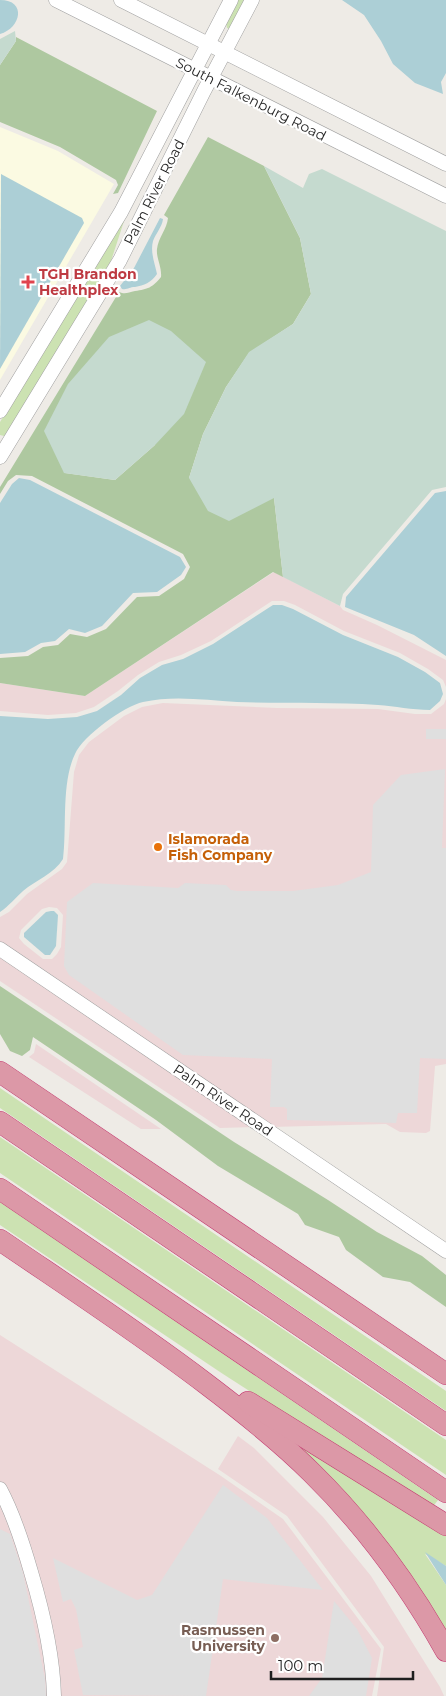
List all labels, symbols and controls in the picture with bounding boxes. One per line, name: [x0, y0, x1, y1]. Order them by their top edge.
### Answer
street label: South Falkenburg Road: [173, 53, 329, 145]
street label: Palm River Road: [120, 136, 188, 248]
place label: TGH Brandon Healthplex: [39, 265, 137, 299]
marker: TGH Brandon Healthplex: [21, 275, 35, 289]
place label: Islamorada Fish Company: [168, 830, 273, 864]
marker: Islamorada Fish Company: [152, 841, 164, 853]
street label: Palm River Road: [170, 1060, 276, 1140]
place label: Rasmussen University: [181, 1621, 266, 1655]
marker: Rasmussen University: [269, 1632, 281, 1644]
scale bar: [271, 1648, 414, 1680]
text: 100 m: [278, 1656, 323, 1675]

